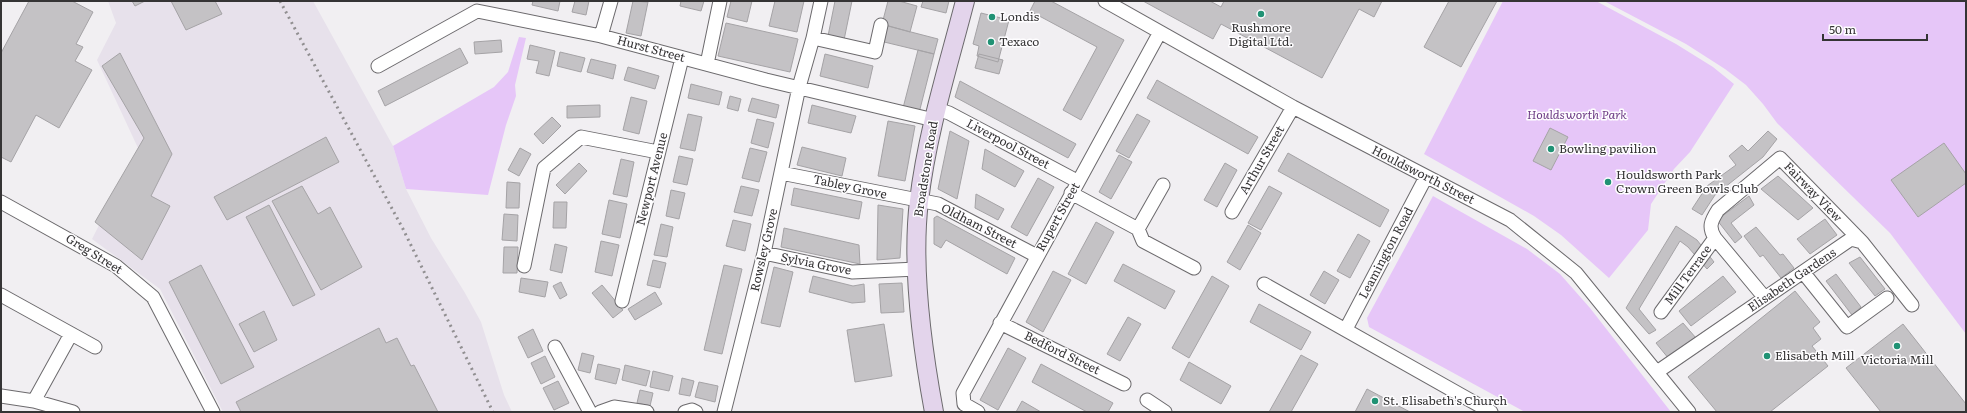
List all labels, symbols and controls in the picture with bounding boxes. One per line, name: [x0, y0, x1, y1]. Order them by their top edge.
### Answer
place label: Londis: [1000, 7, 1040, 25]
marker: Rushmore Digital Ltd.: [1256, 9, 1266, 19]
marker: Londis: [987, 12, 997, 22]
scale bar: [1823, 16, 1927, 42]
place label: Rushmore Digital Ltd.: [1229, 18, 1293, 50]
text: 50 m: [1829, 20, 1856, 38]
street label: Hurst Street: [615, 30, 688, 66]
place label: Texaco: [999, 32, 1039, 50]
marker: Texaco: [986, 37, 996, 47]
park label: Houldsworth Park: [1527, 105, 1627, 123]
street label: Liverpool Street: [964, 114, 1053, 173]
street label: Broadstone Road: [909, 119, 942, 218]
street label: Arthur Street: [1234, 122, 1288, 197]
street label: Newport Avenue: [631, 130, 671, 227]
place label: Bowling pavilion: [1559, 139, 1656, 157]
street label: Houldsworth Street: [1369, 140, 1478, 208]
marker: Bowling pavilion: [1546, 144, 1556, 154]
street label: Fairway View: [1780, 157, 1848, 226]
place label: Houldsworth Park Crown Green Bowls Club: [1616, 165, 1758, 197]
street label: Tabley Grove: [812, 169, 889, 203]
marker: Houldsworth Park Crown Green Bowls Club: [1603, 177, 1613, 187]
street label: Rupert Street: [1031, 179, 1084, 254]
street label: Oldham Street: [938, 198, 1021, 252]
street label: Leamington Road: [1353, 203, 1417, 302]
street label: Rowsley Grove: [745, 207, 781, 293]
street label: Greg Street: [63, 229, 127, 278]
street label: Mill Terrace: [1659, 241, 1715, 308]
street label: Elisabeth Gardens: [1744, 243, 1840, 315]
street label: Sylvia Grove: [779, 247, 853, 279]
street label: Bedford Street: [1021, 326, 1104, 378]
marker: Victoria Mill: [1892, 341, 1902, 351]
place label: Elisabeth Mill: [1775, 346, 1855, 364]
place label: Victoria Mill: [1861, 350, 1933, 368]
marker: Elisabeth Mill: [1762, 351, 1772, 361]
place label: St. Elisabeth's Church: [1383, 391, 1507, 409]
marker: St. Elisabeth's Church: [1370, 396, 1380, 406]

